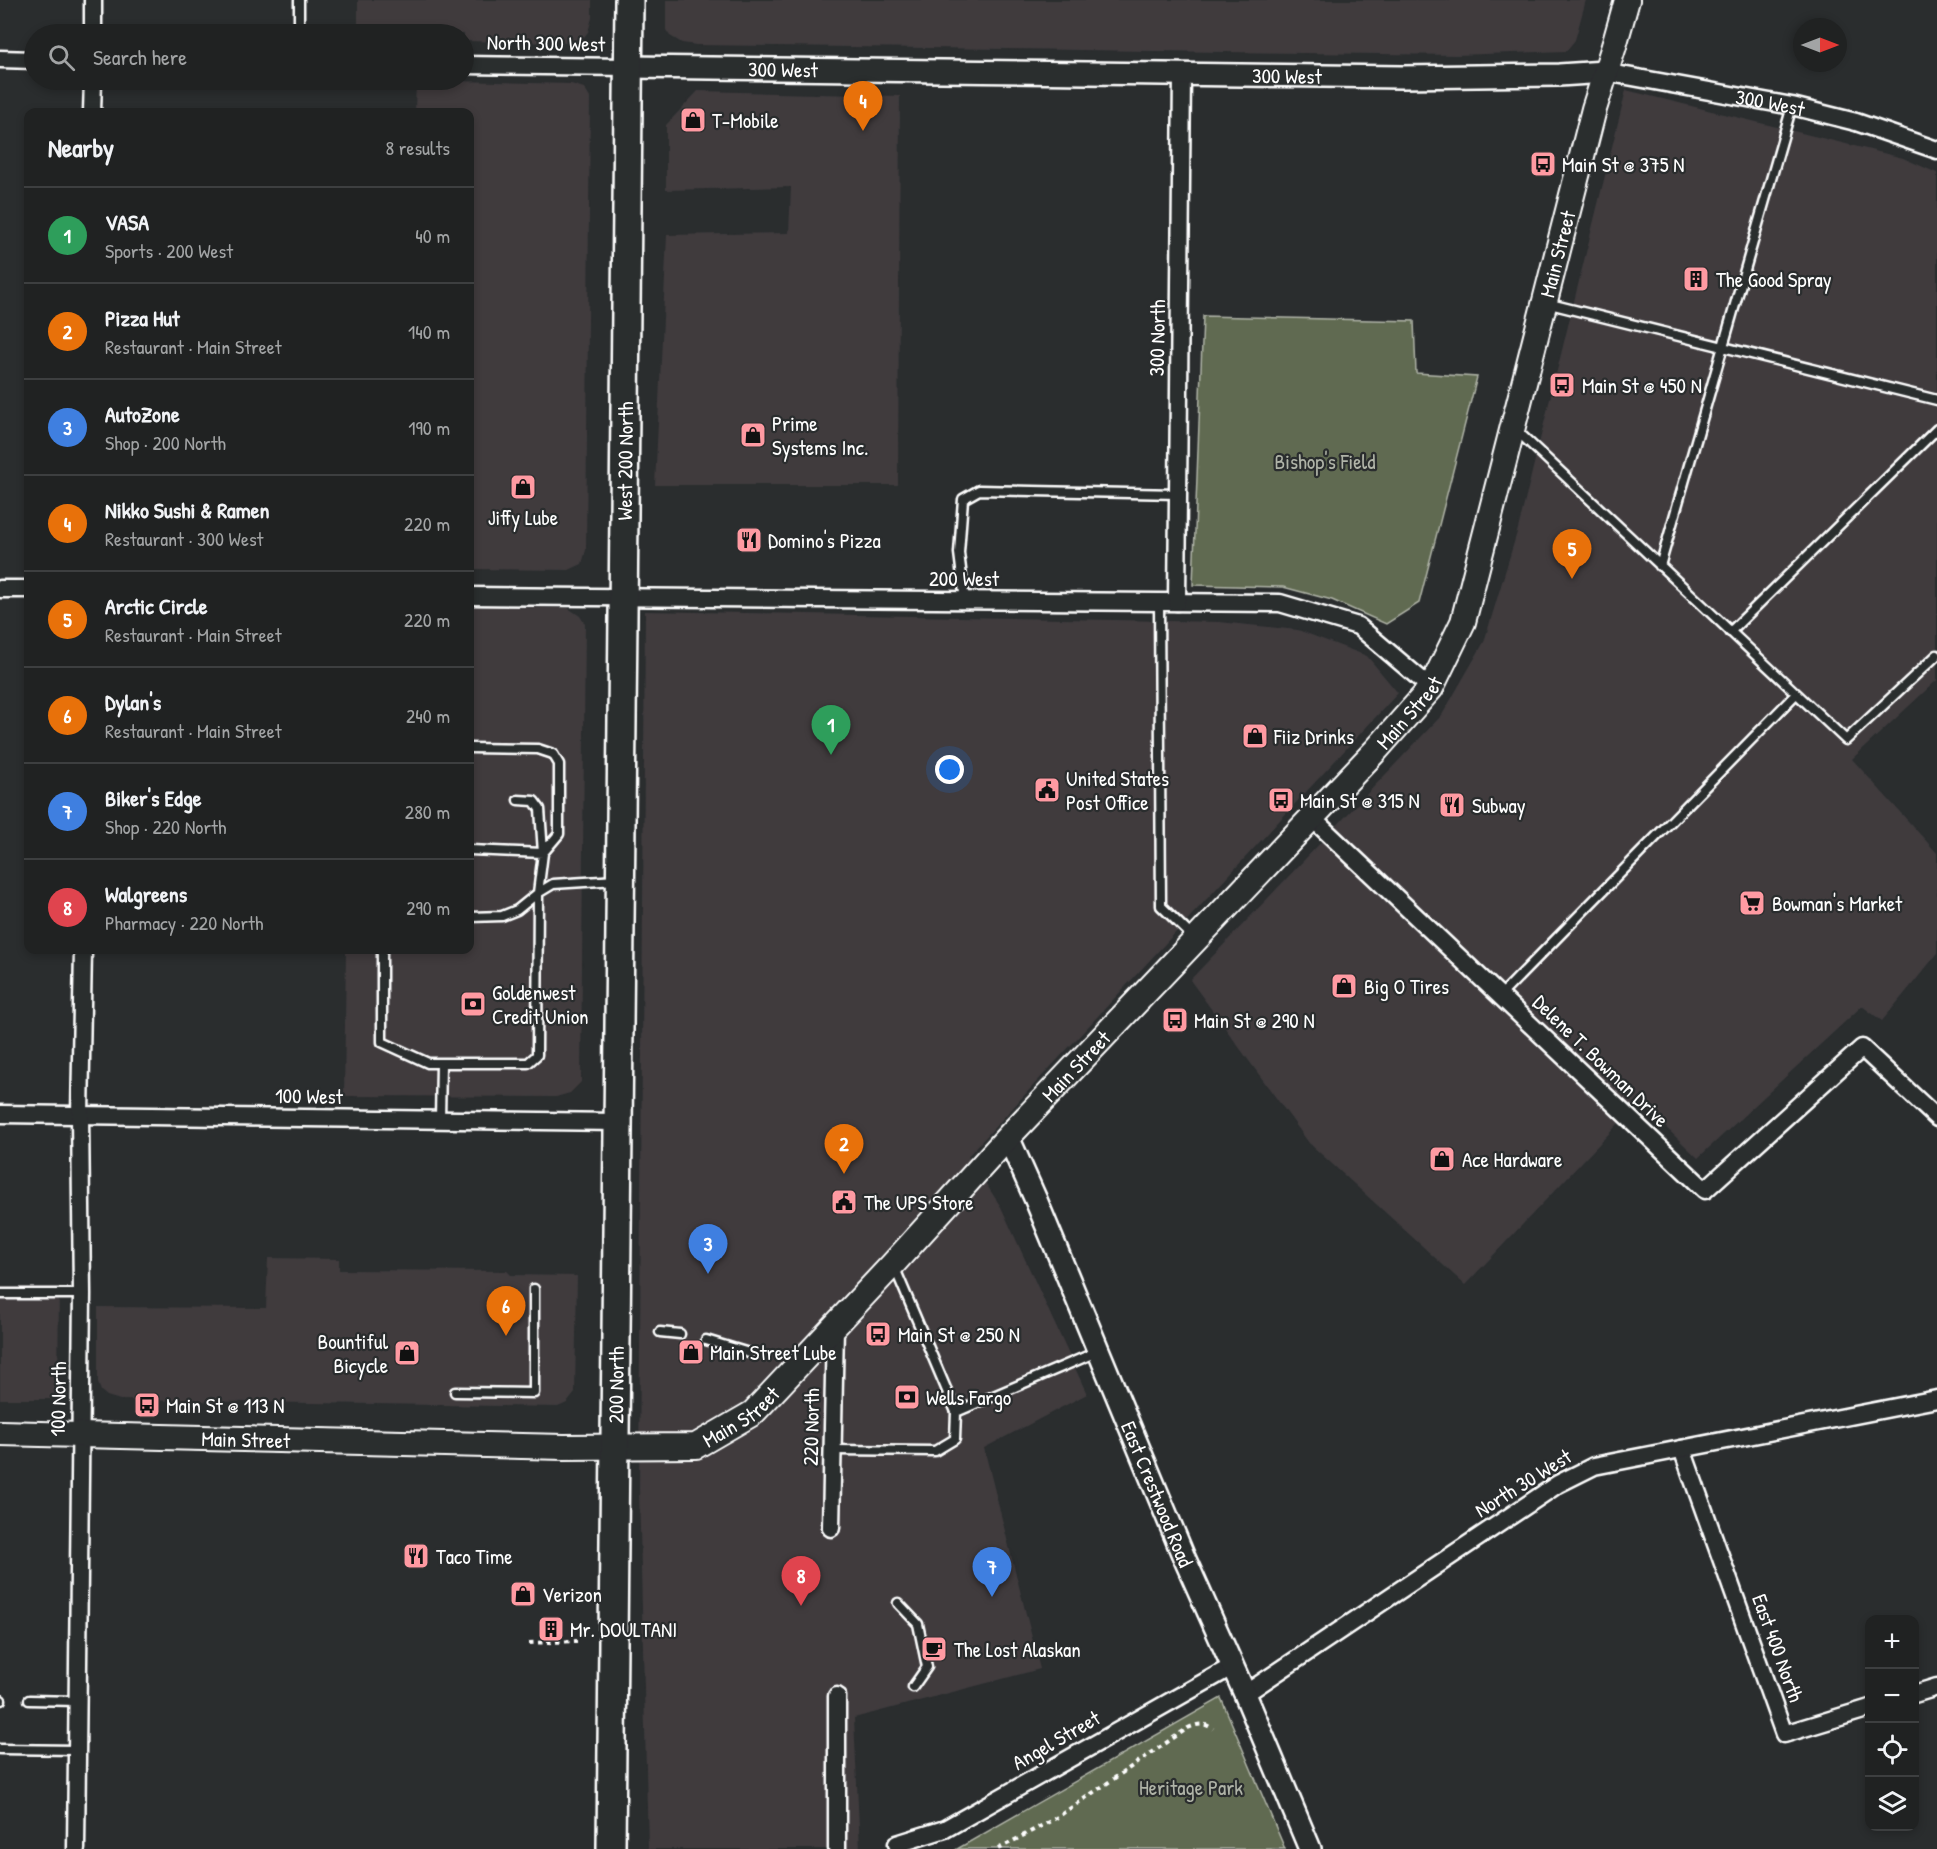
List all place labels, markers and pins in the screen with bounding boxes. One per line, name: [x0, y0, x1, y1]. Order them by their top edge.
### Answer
pin: 4: [844, 82, 882, 131]
shop icon: T-Mobile: [678, 105, 708, 135]
place label: T-Mobile: [712, 106, 779, 135]
bus stop icon: Main St @ 375 N: [1528, 149, 1558, 179]
place label: Main St @ 375 N: [1562, 150, 1685, 179]
building icon: The Good Spray: [1681, 264, 1711, 294]
place label: The Good Spray: [1716, 265, 1832, 294]
bus stop icon: Main St @ 450 N: [1547, 370, 1577, 400]
place label: Main St @ 450 N: [1582, 371, 1702, 400]
place label: Prime Systems Inc.: [772, 409, 868, 462]
shop icon: Prime Systems Inc.: [738, 420, 768, 450]
shop icon: Jiffy Lube: [508, 472, 538, 502]
place label: Jiffy Lube: [488, 503, 558, 532]
restaurant icon: Domino's Pizza: [734, 525, 764, 555]
place label: Domino's Pizza: [768, 526, 881, 555]
pin: 5: [1552, 530, 1592, 579]
pin: 1: [812, 706, 850, 755]
shop icon: Fiiz Drinks: [1240, 721, 1270, 751]
place label: Fiiz Drinks: [1273, 722, 1354, 751]
place label: United States Post Office: [1066, 764, 1169, 817]
public building icon: United States Post Office: [1032, 775, 1062, 805]
bus stop icon: Main St @ 315 N: [1266, 785, 1296, 815]
place label: Main St @ 315 N: [1300, 786, 1420, 815]
restaurant icon: Subway: [1437, 790, 1467, 820]
place label: Subway: [1472, 791, 1526, 820]
supermarket icon: Bowman's Market: [1737, 888, 1767, 918]
place label: Bowman's Market: [1772, 889, 1903, 918]
shop icon: Big O Tires: [1329, 971, 1359, 1001]
place label: Big O Tires: [1364, 972, 1449, 1001]
place label: Goldenwest Credit Union: [492, 978, 589, 1031]
bank icon: Goldenwest Credit Union: [458, 989, 488, 1019]
bus stop icon: Main St @ 290 N: [1160, 1005, 1190, 1035]
place label: Main St @ 290 N: [1194, 1006, 1315, 1035]
pin: 2: [824, 1124, 864, 1174]
shop icon: Ace Hardware: [1427, 1144, 1457, 1174]
place label: Ace Hardware: [1462, 1145, 1562, 1174]
public building icon: The UPS Store: [829, 1187, 859, 1217]
place label: The UPS Store: [864, 1188, 974, 1217]
pin: 3: [688, 1224, 728, 1274]
pin: 6: [486, 1286, 526, 1336]
bus stop icon: Main St @ 250 N: [863, 1319, 893, 1349]
place label: Main St @ 250 N: [898, 1320, 1020, 1349]
place label: Bountiful Bicycle: [318, 1327, 388, 1380]
shop icon: Main Street Lube: [676, 1337, 706, 1367]
shop icon: Bountiful Bicycle: [392, 1338, 422, 1368]
place label: Main Street Lube: [710, 1338, 837, 1367]
bank icon: Wells Fargo: [892, 1382, 922, 1412]
place label: Wells Fargo: [926, 1383, 1011, 1412]
bus stop icon: Main St @ 113 N: [132, 1390, 162, 1420]
place label: Main St @ 113 N: [166, 1391, 284, 1420]
restaurant icon: Taco Time: [401, 1541, 431, 1571]
place label: Taco Time: [436, 1542, 513, 1571]
pin: 7: [972, 1548, 1012, 1597]
pin: 8: [782, 1556, 820, 1606]
shop icon: Verizon: [508, 1579, 538, 1609]
place label: Verizon: [542, 1580, 602, 1609]
building icon: Mr. DOULTANI: [536, 1614, 566, 1644]
place label: Mr. DOULTANI: [570, 1615, 677, 1644]
cafe icon: The Lost Alaskan: [919, 1634, 949, 1664]
place label: The Lost Alaskan: [954, 1635, 1081, 1664]

